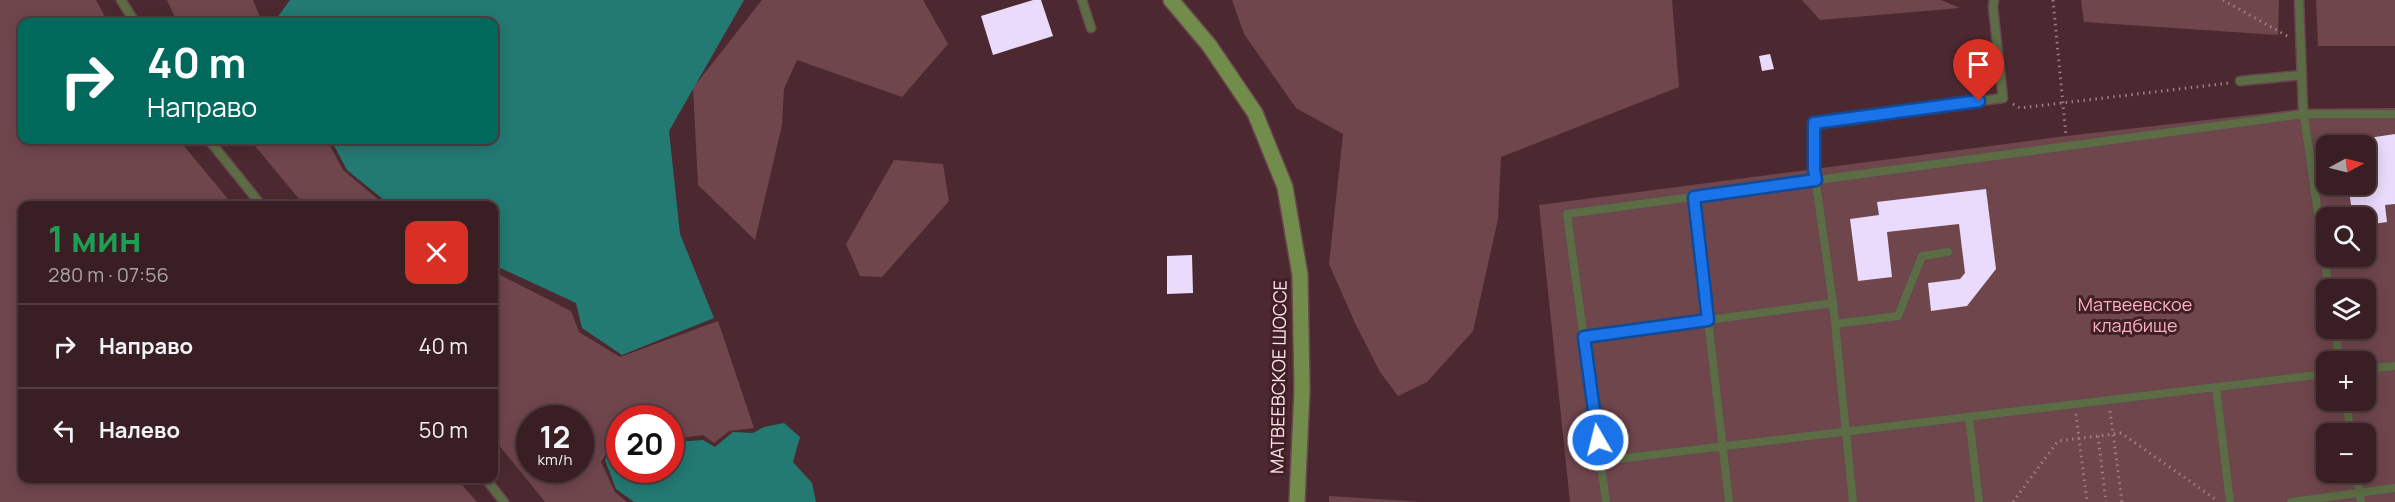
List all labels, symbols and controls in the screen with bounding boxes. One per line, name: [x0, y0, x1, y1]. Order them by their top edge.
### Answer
text: 40 m: [147, 33, 246, 91]
pin: [1953, 39, 2004, 101]
icon: right: [48, 42, 126, 120]
icon: arrive: [1962, 48, 1995, 81]
text: Направо: [147, 88, 257, 125]
north arrow: [2316, 135, 2376, 195]
map controls: [2316, 135, 2376, 483]
button: search: [2316, 207, 2376, 267]
text: 1 мин: [48, 214, 141, 263]
button: close: [405, 221, 468, 284]
text: 280 m · 07:56: [48, 261, 169, 288]
button: layers: [2316, 279, 2376, 339]
street label: МАТВЕЕВСКОЕ ШОССЕ: [1264, 280, 1292, 474]
park label: Матвеевское кладбище: [2078, 292, 2192, 337]
icon: right: [48, 330, 81, 363]
text: Направо: [99, 331, 193, 361]
text: 40 m: [419, 331, 468, 361]
button: +: [2316, 351, 2376, 411]
speed limit sign: 20: [606, 405, 684, 483]
position arrow: [1566, 408, 1630, 472]
icon: left: [48, 414, 81, 447]
text: Налево: [99, 415, 180, 445]
text: 50 m: [419, 415, 468, 445]
text: 12: [539, 416, 571, 457]
button: −: [2316, 423, 2376, 483]
text: km/h: [538, 449, 572, 470]

